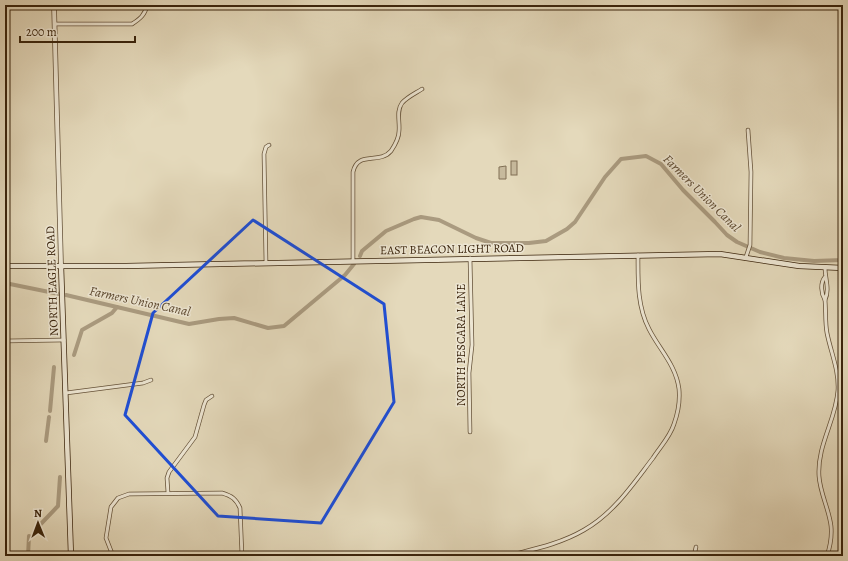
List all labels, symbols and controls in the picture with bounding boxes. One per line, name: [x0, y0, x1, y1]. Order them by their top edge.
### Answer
scale bar: [20, 18, 135, 44]
text: 200 m: [26, 24, 57, 40]
water label: Farmers Union Canal: [660, 151, 745, 236]
street label: NORTH EAGLE ROAD: [42, 226, 62, 336]
street label: EAST BEACON LIGHT ROAD: [380, 240, 524, 258]
water label: Farmers Union Canal: [88, 282, 193, 320]
street label: NORTH PESCARA LANE: [453, 284, 469, 406]
north arrow: [18, 503, 58, 543]
text: N: [34, 506, 42, 521]

